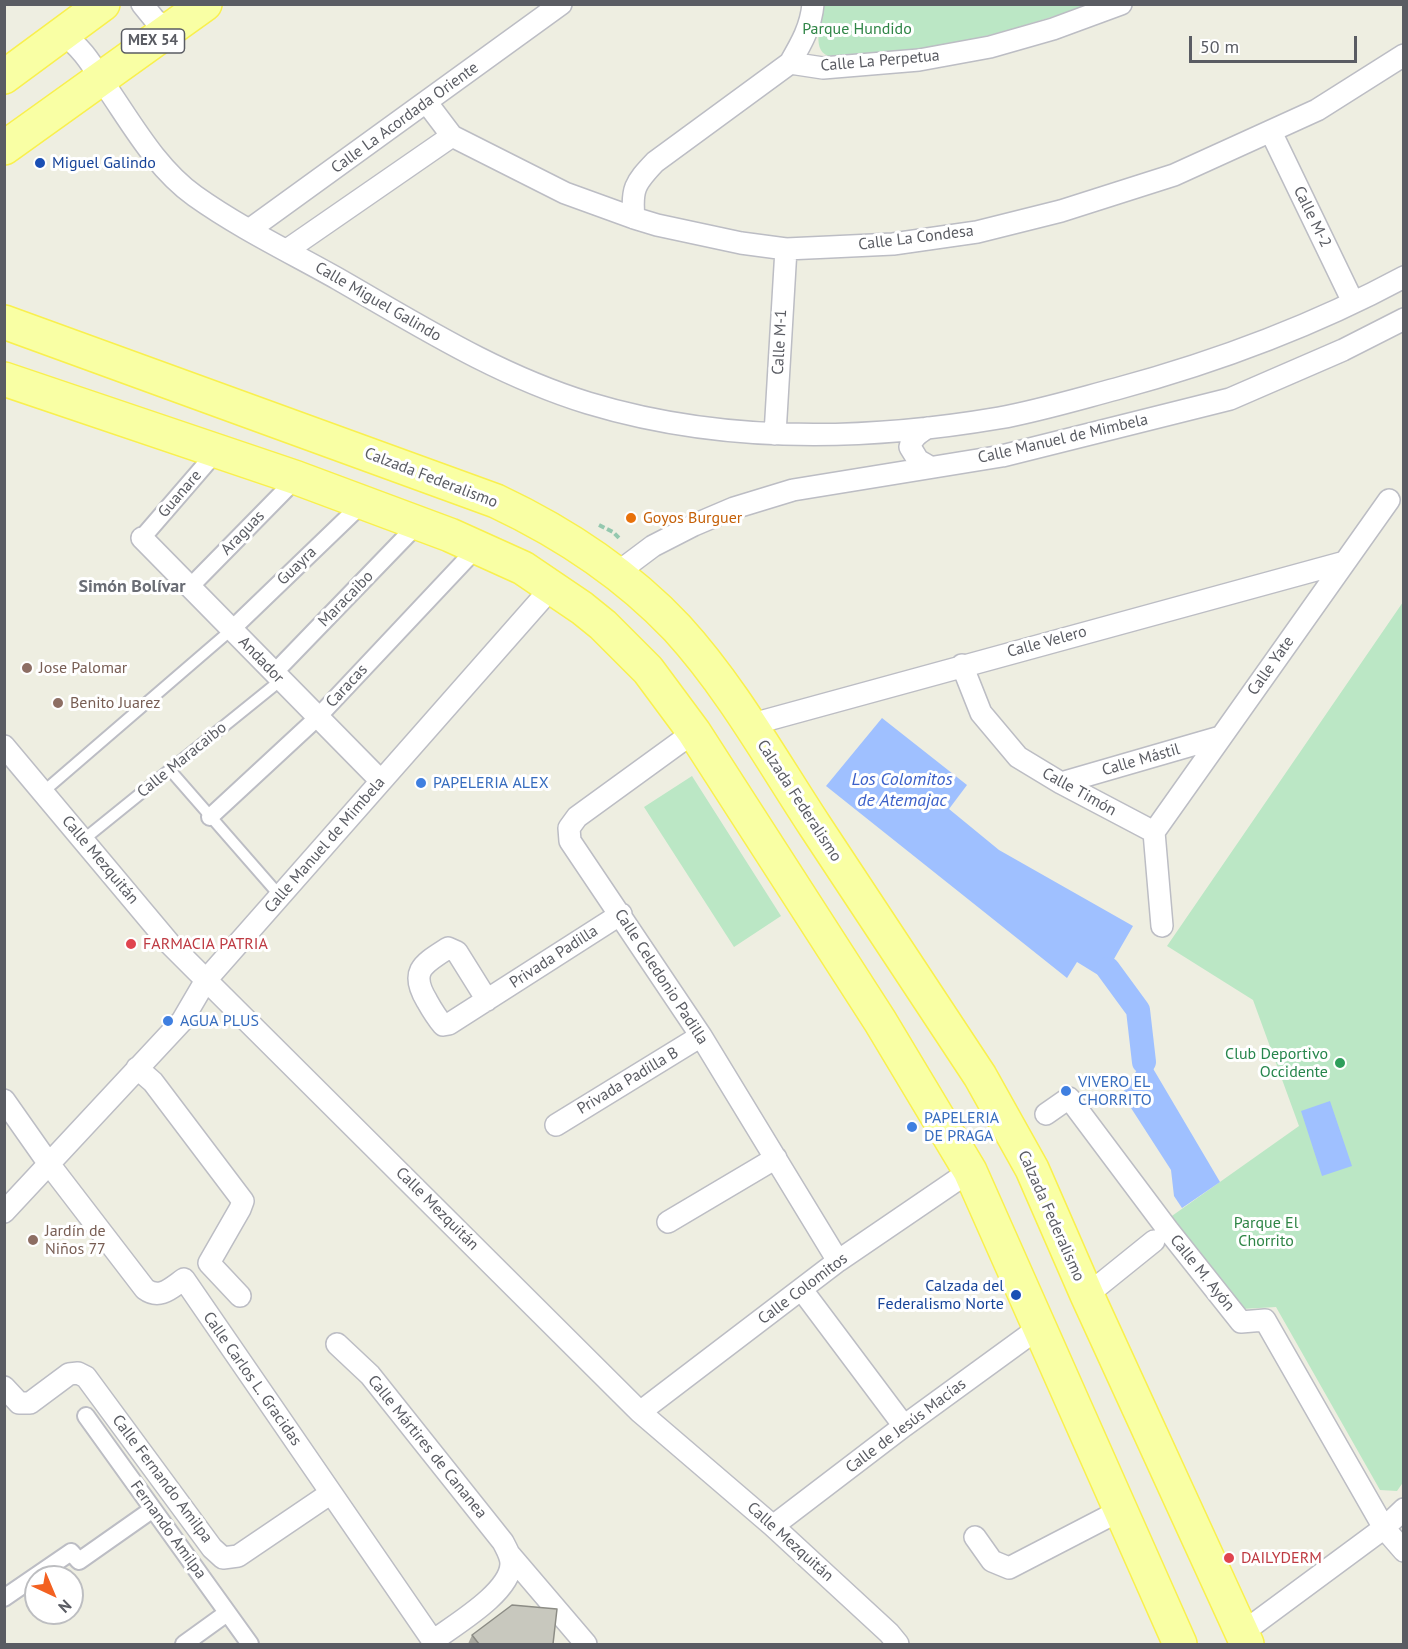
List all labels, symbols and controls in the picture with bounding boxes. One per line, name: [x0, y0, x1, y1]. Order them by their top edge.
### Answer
park label: Parque Hundido: [802, 19, 912, 39]
scale bar: [1192, 24, 1360, 62]
road number: MEX 54: [122, 29, 184, 53]
text: 50 m: [1200, 35, 1239, 58]
street label: Calle La Perpetua: [820, 46, 940, 76]
street label: Calle La Acordada Oriente: [328, 58, 482, 178]
place label: Miguel Galindo: [52, 153, 156, 173]
marker: Miguel Galindo: [33, 156, 47, 170]
street label: Calle M-2: [1289, 183, 1335, 251]
street label: Calle La Condesa: [857, 221, 975, 255]
street label: Calle Miguel Galindo: [312, 258, 444, 346]
street label: Calle M-1: [769, 309, 791, 375]
street label: Calle Manuel de Mimbela: [976, 410, 1150, 468]
street label: Calzada Federalismo: [362, 444, 500, 512]
street label: Guanare: [154, 466, 206, 522]
street label: Araguas: [217, 507, 269, 559]
place label: Goyos Burguer: [643, 508, 742, 528]
marker: Goyos Burguer: [624, 511, 638, 525]
street label: Guayra: [273, 543, 321, 589]
street label: Maracaibo: [315, 567, 377, 631]
district label: Simón Bolívar: [78, 576, 186, 598]
street label: Calle Velero: [1005, 622, 1089, 662]
street label: Andador: [234, 633, 288, 687]
street label: Calle Yate: [1244, 633, 1298, 699]
place label: Jose Palomar: [39, 658, 127, 678]
street label: Caracas: [322, 660, 372, 712]
marker: Jose Palomar: [20, 661, 34, 675]
place label: Benito Juarez: [70, 693, 160, 713]
marker: Benito Juarez: [51, 696, 65, 710]
street label: Calle Maracaibo: [134, 718, 230, 802]
street label: Calzada Federalismo: [753, 737, 845, 865]
street label: Calle Mástil: [1100, 740, 1182, 780]
street label: Calle Timón: [1038, 764, 1120, 820]
water label: Los Colomitos de Atemajac: [851, 769, 953, 812]
street label: Calle Manuel de Mimbela: [261, 773, 389, 917]
place label: PAPELERIA ALEX: [433, 773, 549, 793]
marker: PAPELERIA ALEX: [414, 776, 428, 790]
street label: Calle Mezquitán: [57, 812, 143, 908]
street label: Calle Celedonio Padilla: [610, 906, 712, 1048]
street label: Privada Padilla: [506, 921, 602, 993]
place label: FARMACIA PATRIA: [143, 934, 268, 954]
marker: FARMACIA PATRIA: [124, 937, 138, 951]
place label: AGUA PLUS: [180, 1011, 259, 1031]
marker: AGUA PLUS: [161, 1014, 175, 1028]
street label: Privada Padilla B: [574, 1043, 682, 1119]
place label: Club Deportivo Occidente: [1225, 1044, 1328, 1082]
marker: Club Deportivo Occidente: [1333, 1056, 1347, 1070]
place label: VIVERO EL CHORRITO: [1078, 1072, 1152, 1110]
marker: VIVERO EL CHORRITO: [1059, 1084, 1073, 1098]
place label: PAPELERIA DE PRAGA: [924, 1108, 999, 1146]
marker: PAPELERIA DE PRAGA: [905, 1120, 919, 1134]
street label: Calzada Federalismo: [1014, 1148, 1088, 1284]
street label: Calle Mezquitán: [391, 1163, 483, 1255]
park label: Parque El Chorrito: [1234, 1213, 1298, 1251]
place label: Jardín de Niños 77: [45, 1221, 106, 1259]
street label: Calle M. Ayón: [1165, 1231, 1239, 1315]
marker: Jardín de Niños 77: [26, 1233, 40, 1247]
street label: Calle Colomitos: [755, 1249, 851, 1329]
place label: Calzada del Federalismo Norte: [877, 1276, 1004, 1314]
marker: Calzada del Federalismo Norte: [1009, 1288, 1023, 1302]
street label: Calle Carlos L. Gracidas: [199, 1308, 305, 1450]
street label: Calle Mártires de Cananea: [363, 1372, 491, 1522]
street label: Calle de Jesús Macías: [842, 1375, 970, 1477]
street label: Calle Fernando Amilpa: [108, 1411, 216, 1547]
street label: Fernando Amilpa: [126, 1477, 210, 1583]
street label: Calle Mezquitán: [743, 1498, 837, 1586]
place label: DAILYDERM: [1241, 1548, 1322, 1568]
marker: DAILYDERM: [1222, 1551, 1236, 1565]
north arrow: [24, 1565, 84, 1625]
text: N: [54, 1596, 76, 1617]

